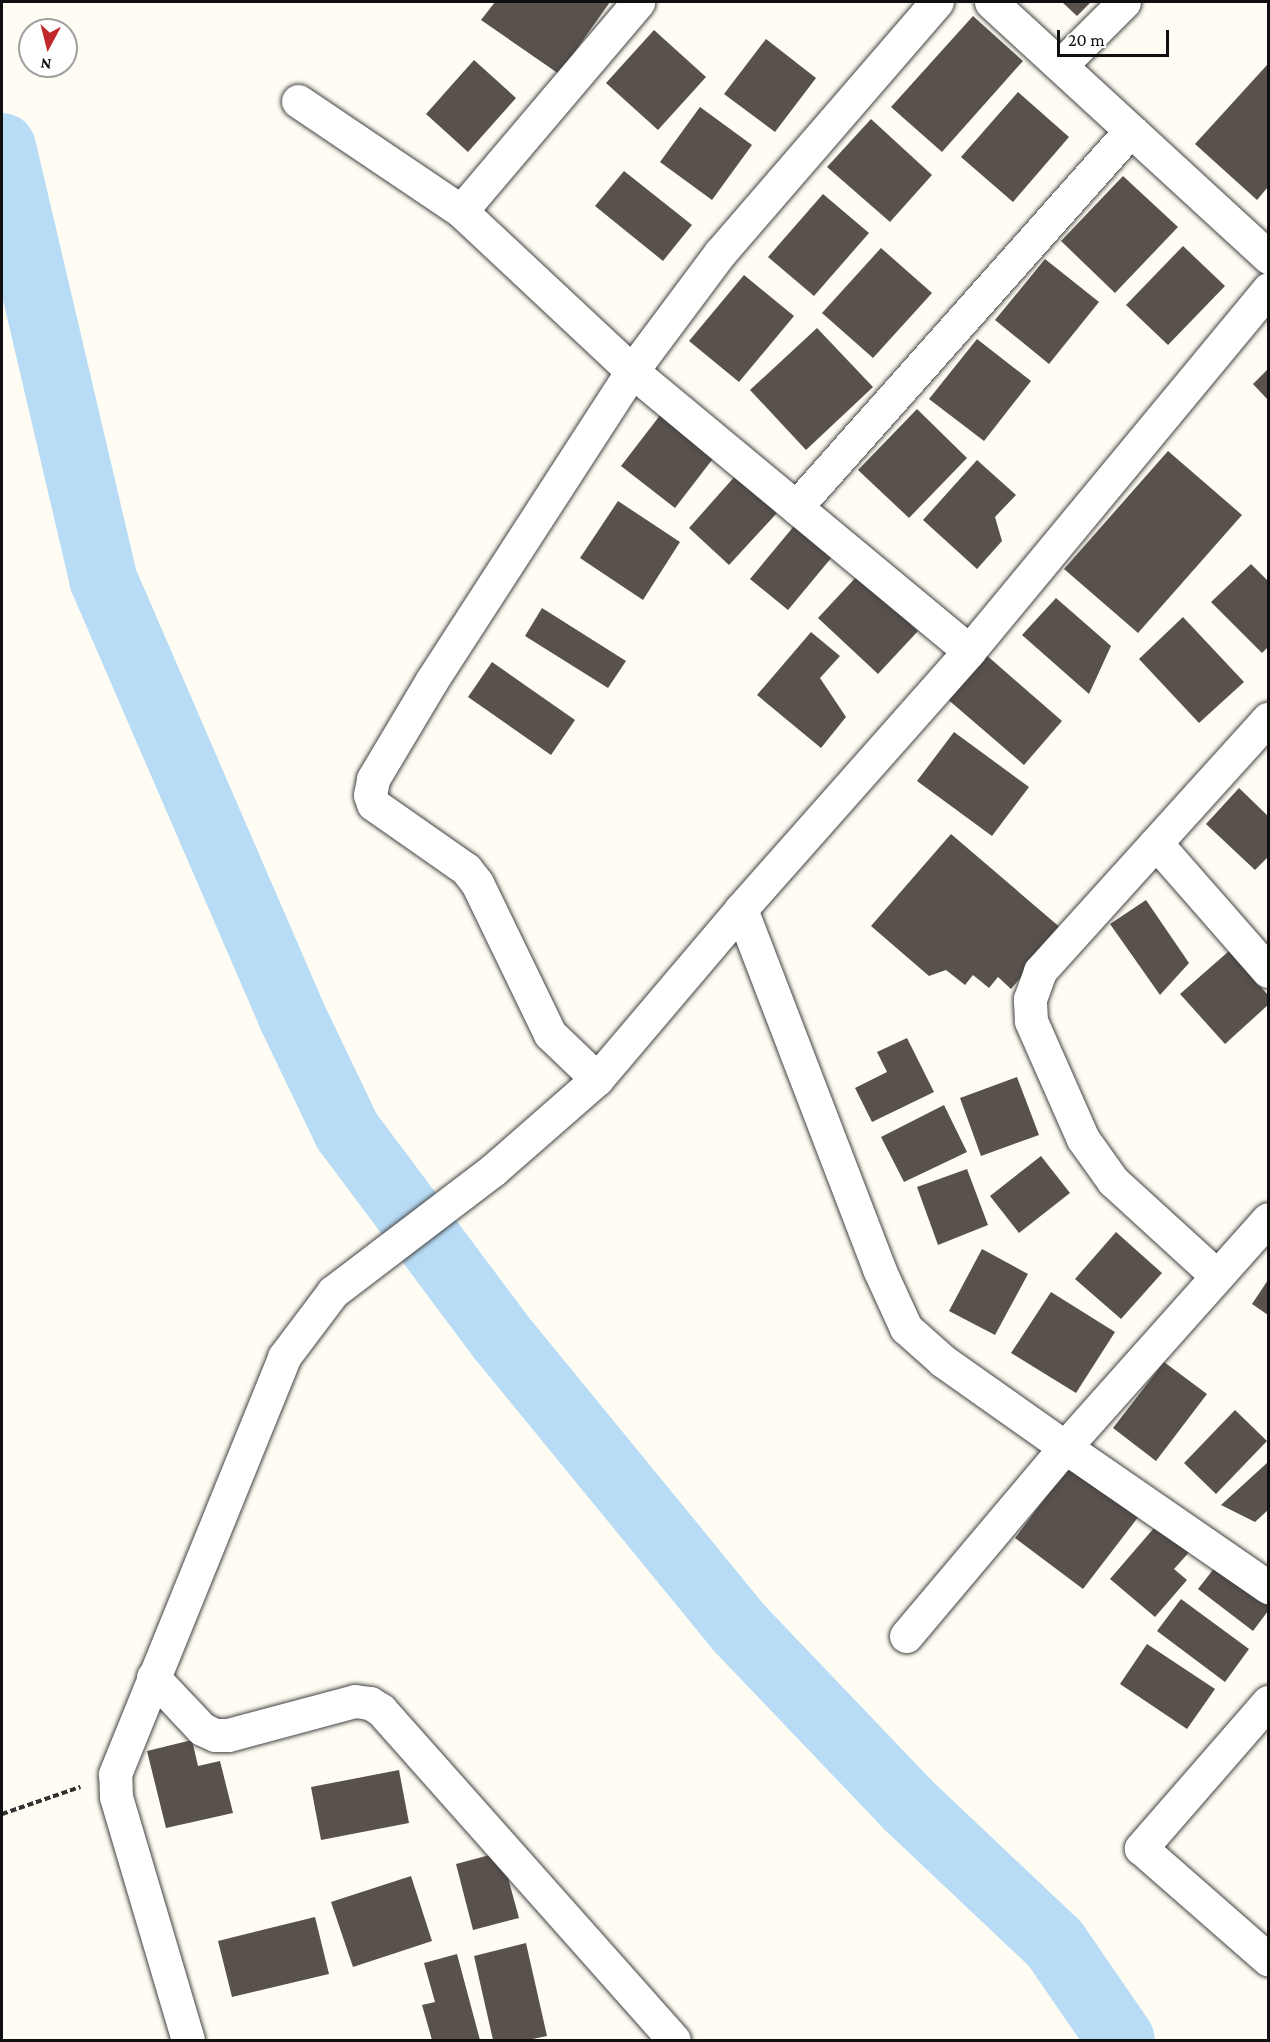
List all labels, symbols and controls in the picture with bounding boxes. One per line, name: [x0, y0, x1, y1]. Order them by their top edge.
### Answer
north arrow: [18, 18, 78, 78]
scale bar: [1060, 18, 1172, 56]
text: 20 m: [1068, 30, 1105, 50]
text: N: [40, 55, 52, 73]

